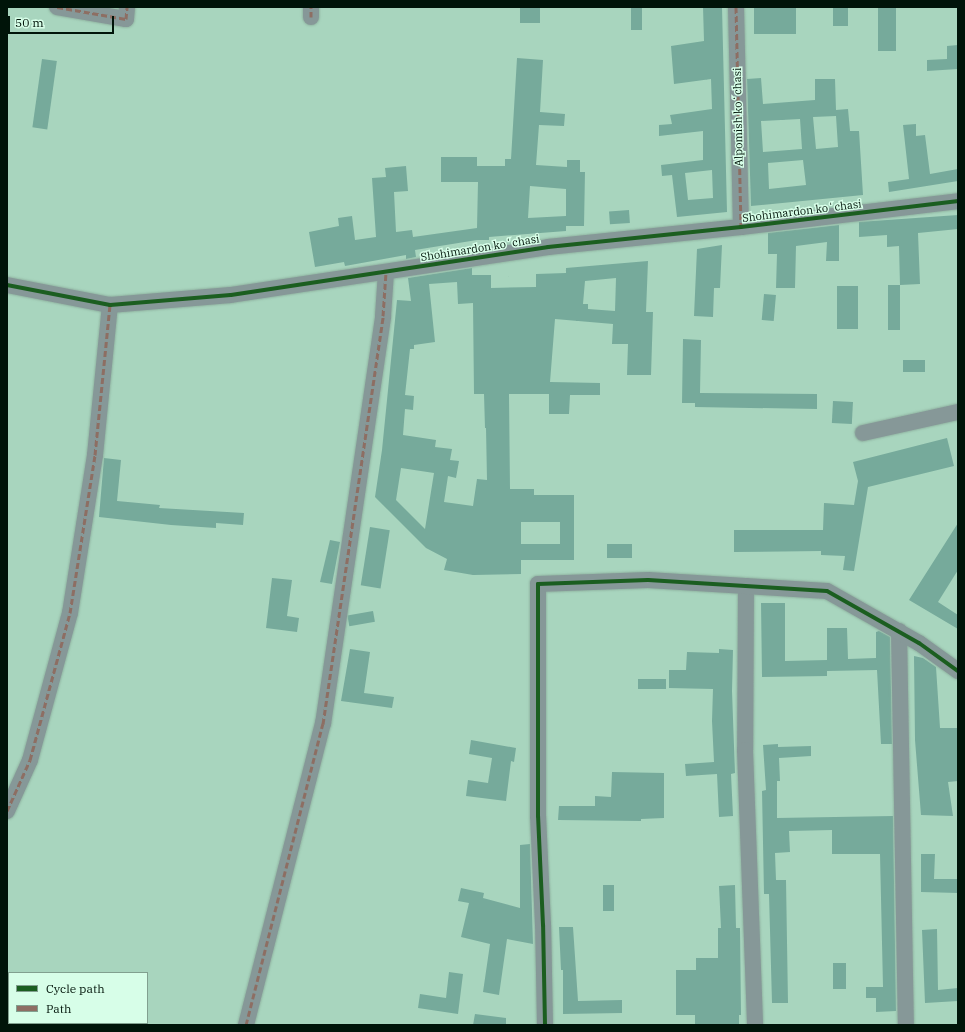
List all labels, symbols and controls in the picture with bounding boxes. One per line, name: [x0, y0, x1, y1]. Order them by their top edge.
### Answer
scale bar: [10, 8, 116, 34]
text: 50 m: [15, 15, 44, 30]
street label: Alpomish koʻchasi: [731, 67, 745, 167]
street label: Shohimardon koʻchasi: [742, 197, 862, 225]
street label: Shohimardon koʻchasi: [420, 232, 540, 264]
legend: [8, 972, 148, 1024]
text: Cycle path: [46, 981, 105, 996]
text: Path: [46, 1001, 71, 1016]

